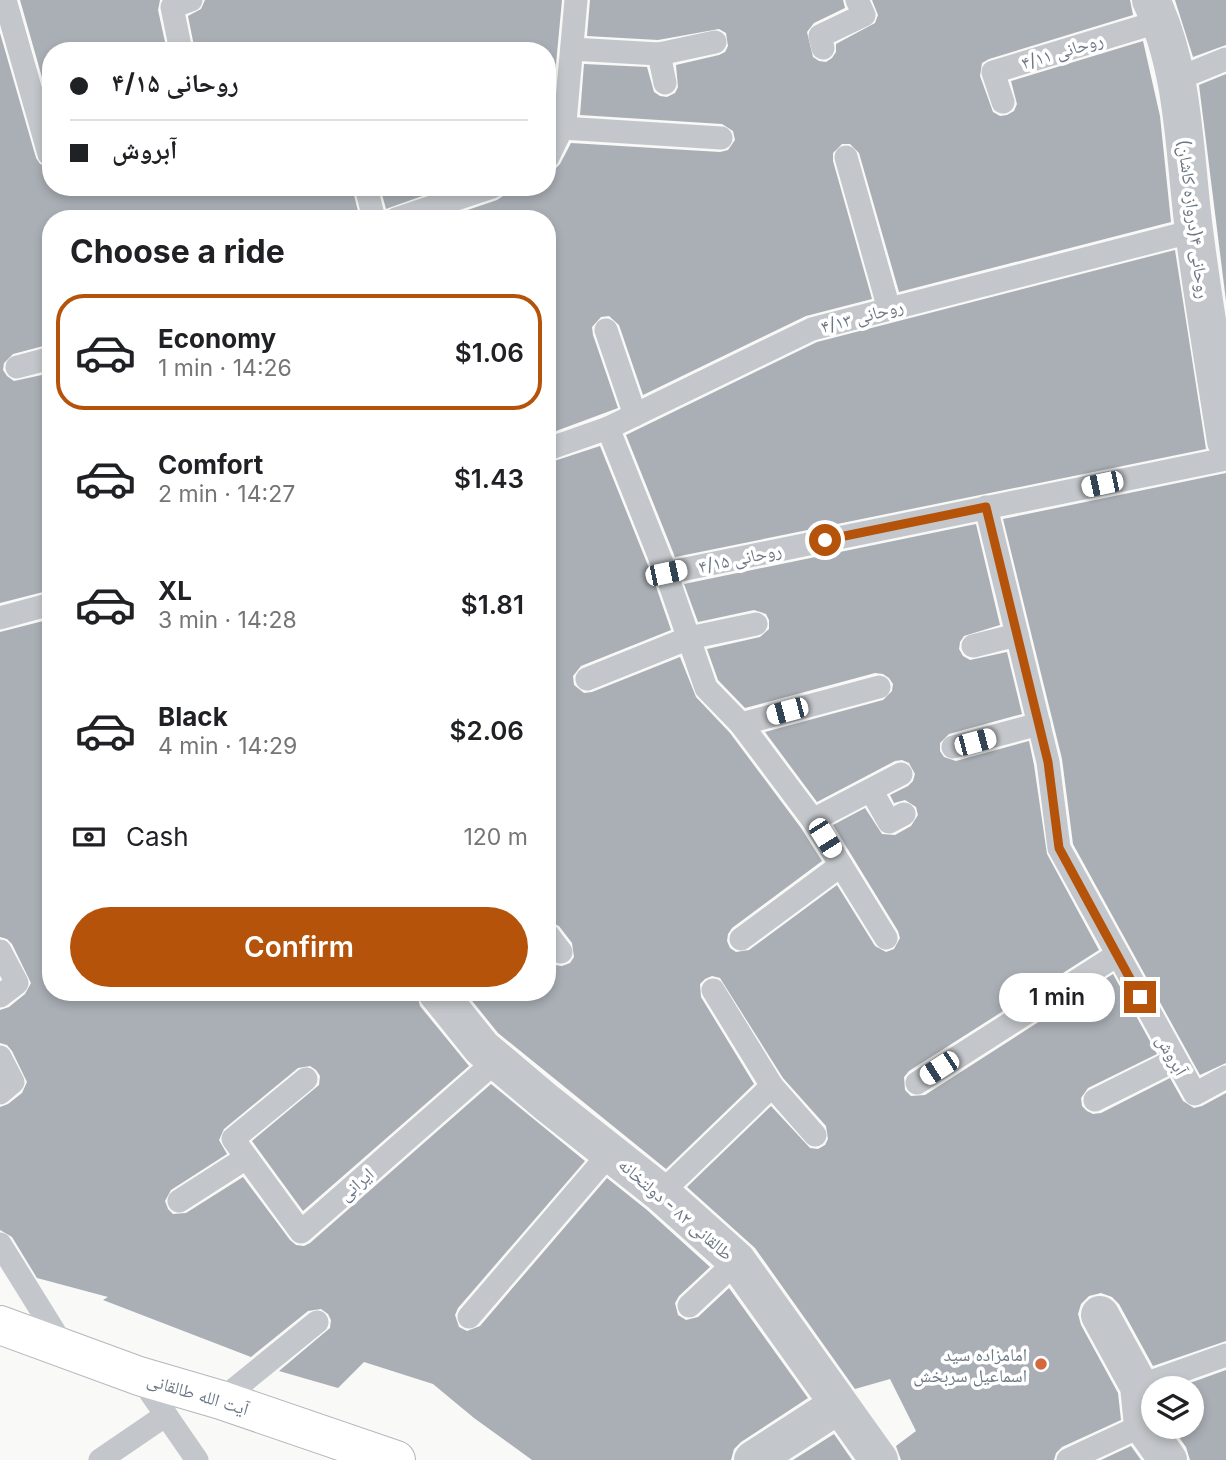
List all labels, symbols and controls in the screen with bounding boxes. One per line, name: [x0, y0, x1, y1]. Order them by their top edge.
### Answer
street label: روحانی ۴/۱۱: [1019, 29, 1106, 74]
text: روحانی ۴/۱۵: [112, 67, 239, 98]
text: آبروش: [112, 134, 177, 165]
street label: روحانی ۴(دروازه کاشان): [1173, 138, 1214, 300]
text: Choose a ride: [70, 232, 285, 271]
street label: روحانی ۴/۱۳: [818, 295, 906, 338]
icon: car: [74, 321, 137, 384]
text: Economy: [158, 323, 276, 354]
text: $1.06: [455, 337, 524, 368]
text: 1 min · 14:26: [158, 354, 292, 382]
icon: car: [74, 447, 137, 510]
text: Comfort: [158, 449, 263, 480]
text: $1.43: [454, 463, 524, 494]
car: [1080, 469, 1125, 499]
text: 2 min · 14:27: [158, 480, 295, 508]
route start: [809, 524, 841, 556]
street label: روحانی ۴/۱۵: [696, 539, 784, 578]
car: [644, 558, 689, 588]
icon: car: [74, 573, 137, 636]
text: XL: [158, 575, 192, 606]
text: $1.81: [461, 589, 524, 620]
text: 3 min · 14:28: [158, 606, 297, 634]
car: [764, 695, 811, 727]
icon: car: [74, 699, 137, 762]
text: Black: [158, 701, 228, 732]
text: $2.06: [450, 715, 524, 746]
car: [952, 726, 999, 758]
text: 4 min · 14:29: [158, 732, 297, 760]
car: [805, 815, 846, 861]
icon: cash: [70, 818, 108, 856]
text: Cash: [126, 821, 189, 852]
text: 120 m: [463, 823, 528, 851]
button: Confirm: [70, 907, 528, 987]
callout: 1 min: [1000, 972, 1116, 1021]
route end: [1124, 981, 1156, 1013]
text: 1 min: [1029, 983, 1085, 1011]
street label: آبروش: [1151, 1031, 1192, 1080]
car: [916, 1048, 963, 1088]
street label: طالقانی ۸۲ - دولتخانه: [614, 1154, 737, 1265]
street label: ایرانی: [334, 1163, 378, 1206]
place label: امامزاده سید اسماعیل سربخش: [913, 1344, 1027, 1387]
marker: امامزاده سید اسماعیل سربخش: [1033, 1356, 1049, 1372]
street label: آیت الله طالقانی: [144, 1369, 252, 1420]
map controls: [1141, 1376, 1204, 1439]
button: layers: [1141, 1376, 1204, 1439]

